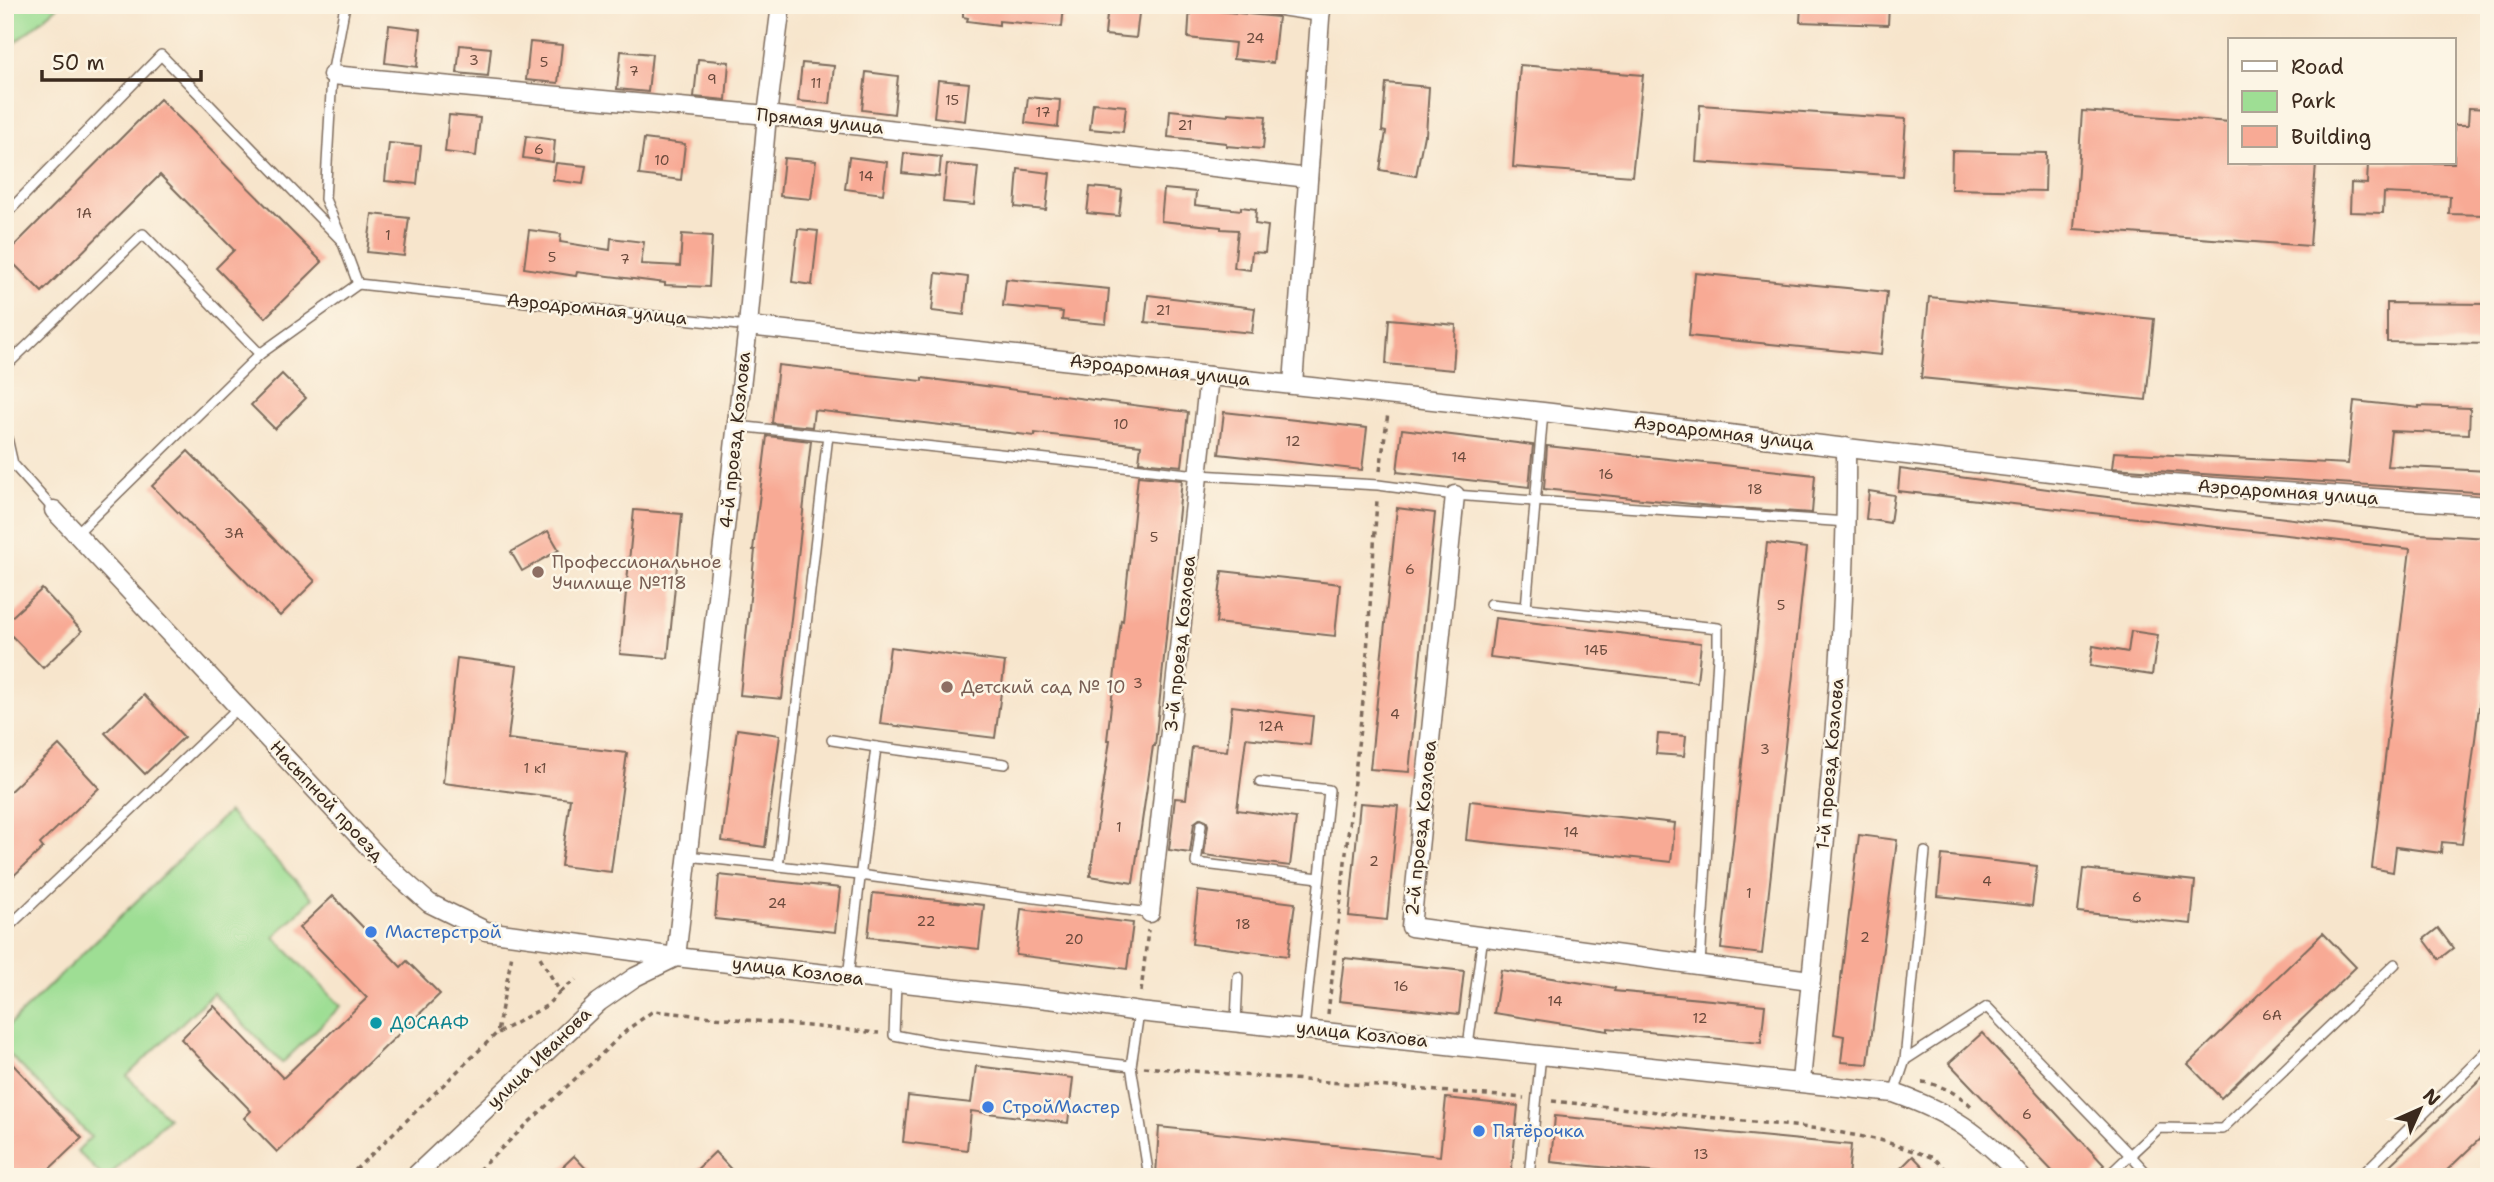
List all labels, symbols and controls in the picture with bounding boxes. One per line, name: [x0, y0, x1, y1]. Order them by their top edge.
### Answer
house number: 24: [1246, 29, 1265, 47]
scale bar: [42, 38, 201, 82]
legend: [2228, 38, 2456, 164]
text: 50 m: [52, 49, 105, 77]
house number: 3: [469, 51, 479, 69]
house number: 5: [540, 53, 548, 71]
text: Road: [2291, 53, 2344, 81]
house number: 7: [629, 62, 639, 80]
house number: 9: [707, 70, 717, 88]
house number: 11: [810, 74, 822, 92]
text: Park: [2291, 87, 2336, 115]
house number: 15: [945, 91, 959, 109]
street label: Прямая улица: [755, 102, 885, 140]
house number: 17: [1036, 103, 1050, 121]
house number: 21: [1178, 116, 1192, 134]
text: Building: [2291, 123, 2371, 151]
house number: 6: [534, 140, 544, 158]
house number: 10: [654, 151, 670, 169]
house number: 14: [858, 167, 874, 185]
house number: 1А: [76, 204, 92, 222]
house number: 1: [385, 226, 391, 244]
house number: 5: [548, 248, 556, 266]
house number: 7: [620, 250, 630, 268]
street label: Аэродромная улица: [506, 288, 688, 330]
house number: 21: [1156, 301, 1170, 319]
street label: Аэродромная улица: [1069, 349, 1251, 391]
street label: 4-й проезд Козлова: [714, 350, 756, 530]
street label: Аэродромная улица: [1633, 410, 1815, 456]
house number: 10: [1113, 415, 1129, 433]
house number: 12: [1286, 432, 1300, 450]
house number: 14: [1451, 448, 1467, 466]
house number: 16: [1598, 465, 1614, 483]
street label: Аэродромная улица: [2197, 474, 2379, 510]
house number: 18: [1747, 480, 1763, 498]
house number: 3А: [224, 524, 244, 542]
house number: 5: [1150, 528, 1158, 546]
place label: Профессиональное Училище №118: [552, 550, 722, 595]
street label: 3-й проезд Козлова: [1159, 555, 1201, 733]
house number: 6: [1405, 560, 1415, 578]
marker: Профессиональное Училище №118: [530, 564, 546, 580]
house number: 5: [1777, 596, 1785, 614]
house number: 14Б: [1584, 641, 1608, 659]
house number: 3: [1133, 674, 1143, 692]
place label: Детский сад № 10: [961, 675, 1126, 699]
street label: 1-й проезд Козлова: [1811, 677, 1849, 851]
marker: Детский сад № 10: [939, 679, 955, 695]
house number: 4: [1390, 705, 1400, 723]
house number: 12А: [1258, 717, 1284, 735]
street label: Насыпной проезд: [265, 735, 390, 867]
street label: 2-й проезд Козлова: [1400, 739, 1442, 917]
house number: 3: [1760, 740, 1770, 758]
house number: 1 к1: [523, 759, 547, 777]
house number: 1: [1116, 818, 1122, 836]
house number: 14: [1563, 823, 1579, 841]
house number: 2: [1369, 852, 1379, 870]
house number: 4: [1982, 872, 1992, 890]
house number: 1: [1746, 884, 1752, 902]
house number: 6: [2132, 888, 2142, 906]
house number: 24: [768, 894, 787, 912]
house number: 22: [917, 912, 935, 930]
house number: 18: [1235, 915, 1251, 933]
place label: Мастерстрой: [385, 920, 502, 944]
marker: Мастерстрой: [363, 924, 379, 940]
house number: 2: [1860, 928, 1870, 946]
house number: 20: [1064, 930, 1084, 948]
street label: улица Козлова: [731, 951, 865, 991]
house number: 16: [1393, 977, 1409, 995]
house number: 14: [1547, 992, 1563, 1010]
street label: улица Иванова: [482, 1002, 596, 1114]
house number: 6А: [2262, 1006, 2282, 1024]
house number: 12: [1693, 1009, 1707, 1027]
place label: ДОСААФ: [390, 1011, 469, 1035]
marker: ДОСААФ: [368, 1015, 384, 1031]
street label: улица Козлова: [1295, 1015, 1429, 1053]
north arrow: [2386, 1074, 2456, 1144]
text: N: [2418, 1083, 2446, 1111]
place label: СтройМастер: [1002, 1095, 1120, 1119]
marker: СтройМастер: [980, 1099, 996, 1115]
house number: 6: [2022, 1105, 2032, 1123]
place label: Пятёрочка: [1493, 1119, 1584, 1143]
marker: Пятёрочка: [1471, 1123, 1487, 1139]
house number: 13: [1694, 1145, 1708, 1163]

